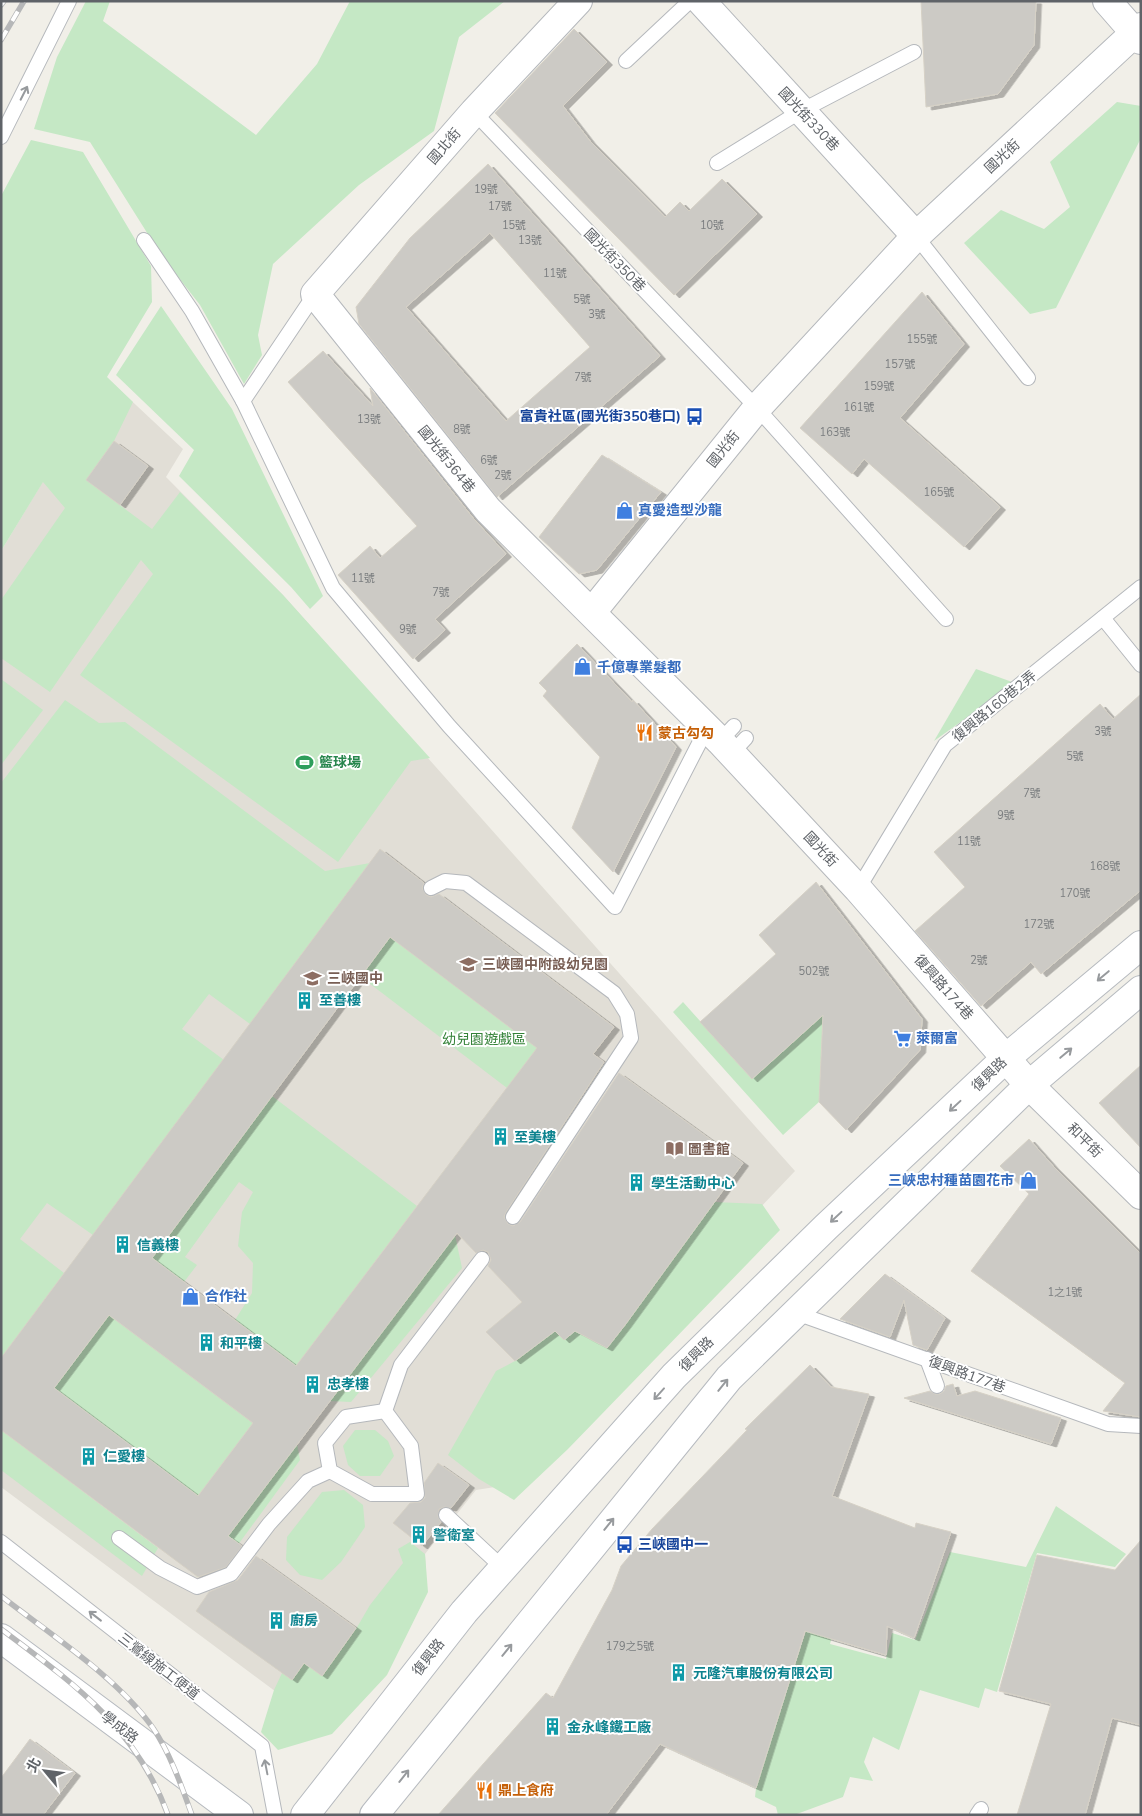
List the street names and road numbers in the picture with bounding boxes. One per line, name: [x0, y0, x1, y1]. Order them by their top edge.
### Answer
street label: 國光街330巷: [774, 83, 843, 156]
street label: 國北街: [423, 124, 465, 168]
street label: 國光街: [981, 135, 1024, 178]
street label: 國光街350巷: [580, 225, 650, 296]
street label: 國光街364巷: [414, 422, 480, 497]
street label: 國光街: [703, 427, 744, 472]
street label: 復興路160巷2弄: [948, 666, 1041, 746]
street label: 國光街: [799, 828, 842, 871]
street label: 復興路174巷: [910, 950, 977, 1024]
street label: 復興路: [968, 1053, 1011, 1096]
street label: 和平街: [1063, 1119, 1106, 1162]
street label: 復興路: [675, 1333, 718, 1376]
street label: 復興路177巷: [925, 1352, 1008, 1397]
street label: 三鶯線施工便道: [114, 1629, 203, 1704]
street label: 復興路: [408, 1635, 449, 1680]
street label: 學成路: [97, 1707, 142, 1748]

